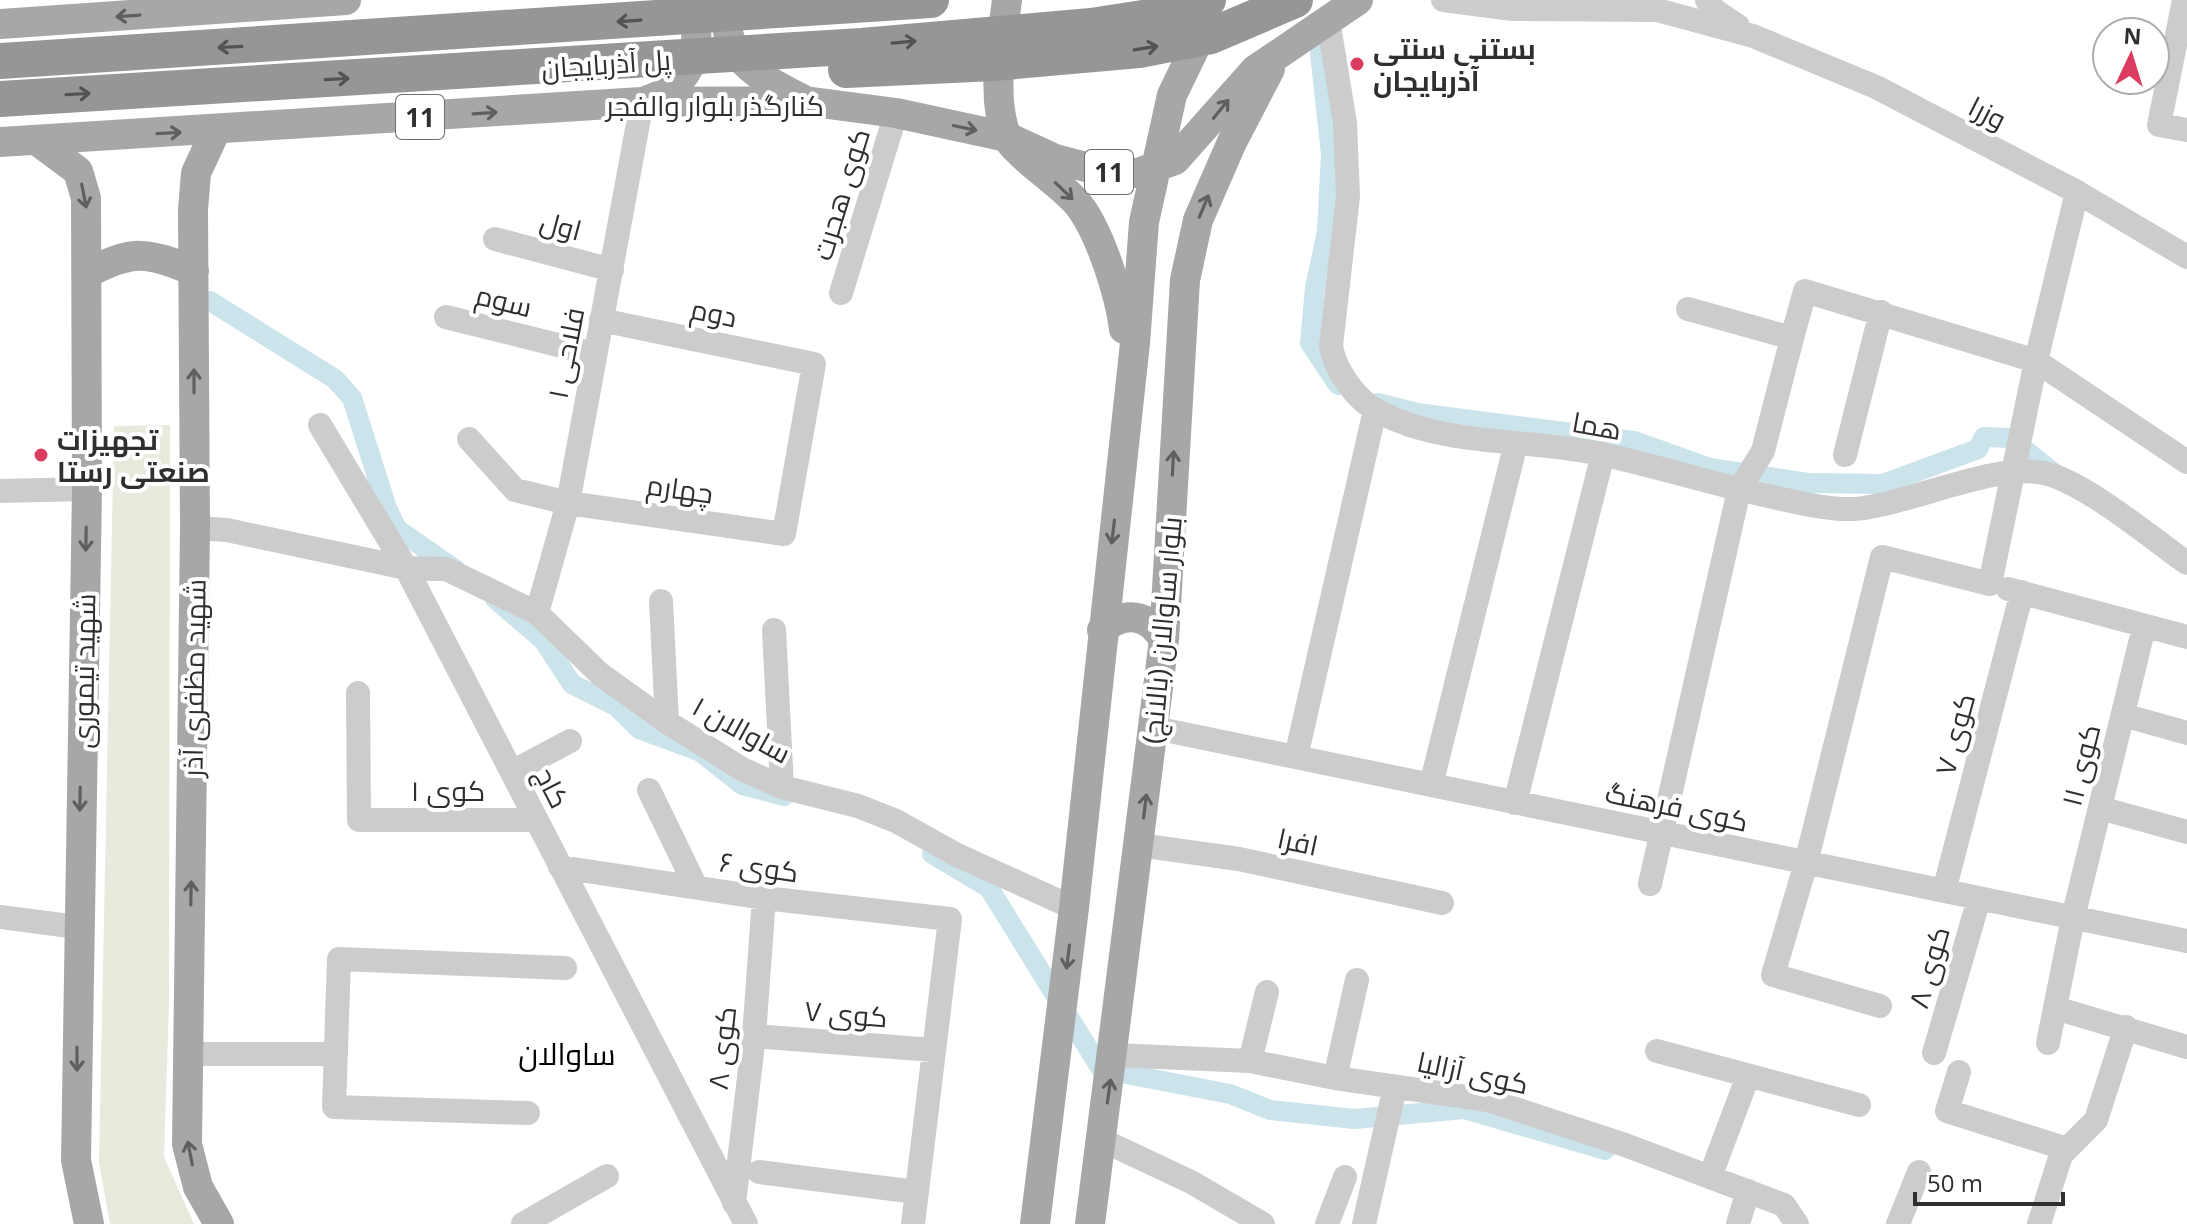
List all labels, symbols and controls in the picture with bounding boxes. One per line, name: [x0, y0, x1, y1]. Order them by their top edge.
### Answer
one-way arrow: [115, 8, 142, 23]
one-way arrow: [616, 14, 643, 29]
north arrow: [2091, 16, 2171, 96]
text: N: [2122, 19, 2142, 51]
place label: بستنی سنتی آذربایجان: [1373, 29, 1536, 99]
one-way arrow: [890, 34, 917, 49]
street label: پل آذربایجان: [540, 39, 673, 87]
one-way arrow: [217, 40, 244, 55]
one-way arrow: [1133, 40, 1158, 55]
marker: بستنی سنتی آذربایجان: [1348, 55, 1366, 73]
one-way arrow: [323, 72, 350, 87]
street label: کنارگذر بلوار والفجر: [604, 86, 824, 124]
one-way arrow: [64, 87, 91, 102]
street label: وزرا: [1963, 87, 2013, 137]
road number: 11: [396, 95, 444, 139]
one-way arrow: [1212, 99, 1229, 120]
one-way arrow: [471, 105, 498, 120]
one-way arrow: [952, 121, 977, 136]
street label: کوی هجرت: [802, 124, 878, 264]
one-way arrow: [155, 125, 182, 140]
road number: 11: [1085, 150, 1133, 194]
one-way arrow: [77, 182, 92, 208]
one-way arrow: [1053, 182, 1073, 200]
one-way arrow: [1198, 194, 1213, 219]
street label: اول: [536, 201, 586, 249]
street label: سوم: [471, 275, 536, 327]
street label: دوم: [687, 289, 741, 337]
street label: فلاحی ۱: [538, 304, 592, 402]
one-way arrow: [186, 368, 202, 395]
street label: هما: [1569, 402, 1625, 448]
place label: تجهیزات صنعتی رستا: [57, 420, 210, 490]
marker: تجهیزات صنعتی رستا: [32, 446, 50, 464]
one-way arrow: [1166, 450, 1181, 477]
street label: چهارم: [644, 465, 716, 513]
street label: بلوار ساوالان (بالانج): [1132, 515, 1191, 745]
one-way arrow: [1106, 518, 1121, 545]
one-way arrow: [78, 525, 93, 552]
street label: شهید مظفری آذر: [172, 579, 214, 779]
street label: شهید تیموری: [63, 593, 103, 749]
street label: ساوالان ۱: [686, 686, 798, 772]
street label: کوی ۷: [1925, 689, 1983, 779]
street label: کوی ۱۱: [2051, 720, 2109, 810]
street label: کاج: [526, 760, 579, 815]
street label: کوی ۱: [411, 771, 485, 809]
street label: کوی فرهنگ: [1602, 772, 1752, 840]
one-way arrow: [72, 785, 88, 812]
one-way arrow: [1137, 793, 1152, 819]
street label: افرا: [1274, 818, 1322, 864]
street label: کوی ۶: [717, 842, 801, 890]
one-way arrow: [183, 880, 199, 907]
street label: کوی ۸: [1898, 922, 1958, 1012]
one-way arrow: [1061, 944, 1076, 970]
street label: کوی ۷: [803, 990, 889, 1036]
street label: کوی ۸: [698, 1004, 744, 1092]
district label: ساوالان: [518, 1033, 616, 1074]
street label: کوی آزالیا: [1414, 1042, 1532, 1102]
one-way arrow: [69, 1045, 84, 1072]
one-way arrow: [1102, 1079, 1117, 1104]
one-way arrow: [182, 1140, 197, 1166]
scale bar: [1915, 1156, 2063, 1206]
text: 50 m: [1927, 1166, 1983, 1199]

